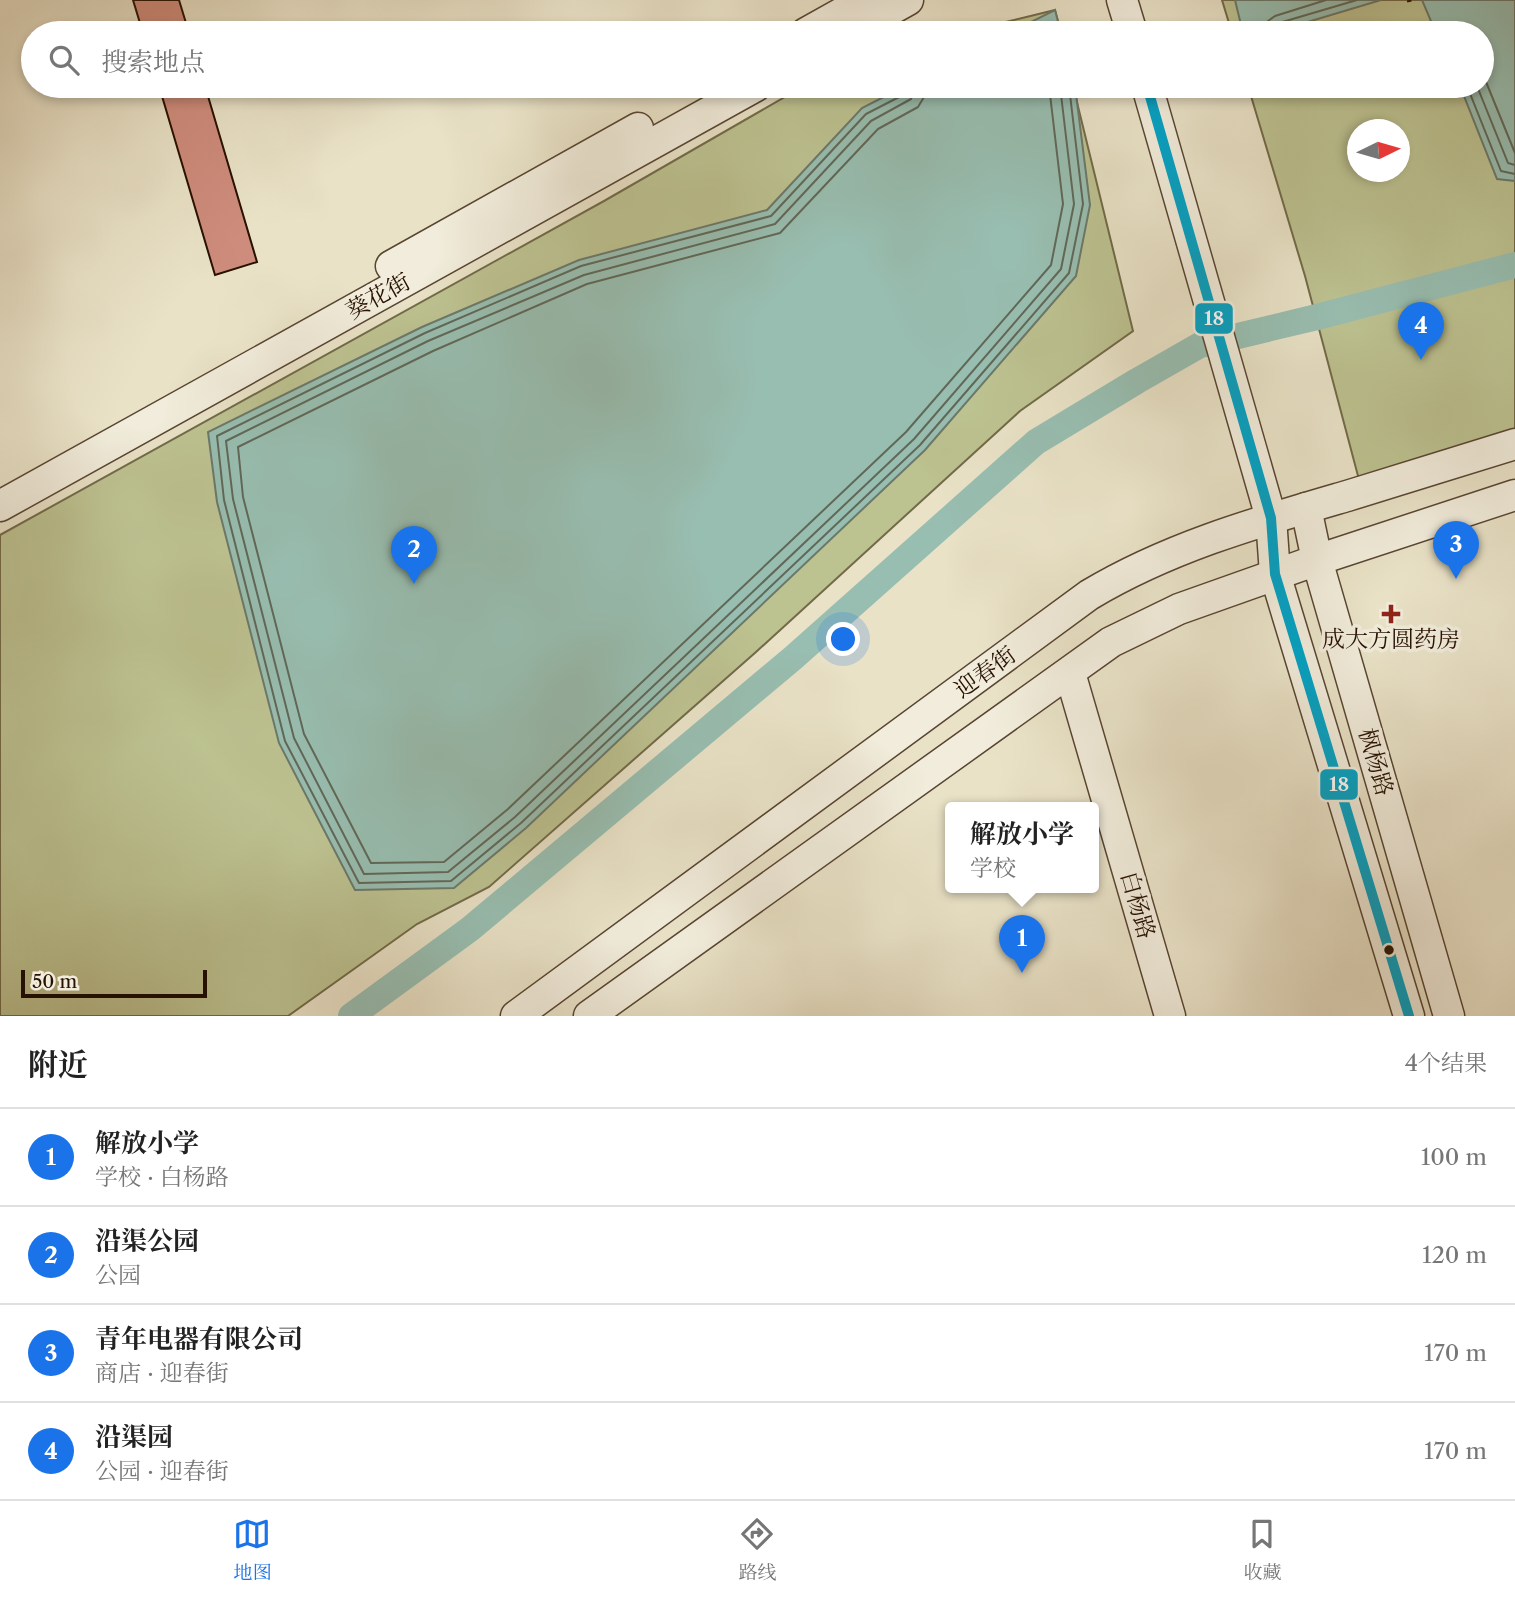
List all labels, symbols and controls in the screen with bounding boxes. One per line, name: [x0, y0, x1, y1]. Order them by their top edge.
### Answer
search box: [21, 21, 1494, 98]
icon: search: [45, 41, 83, 79]
text: 搜索地点: [101, 46, 205, 78]
north arrow: [1347, 119, 1410, 182]
street label: 葵花街: [341, 267, 415, 325]
line badge: 18: [1194, 302, 1234, 335]
pin: 4: [1398, 302, 1444, 360]
text: 18: [1204, 307, 1224, 330]
pin: 3: [1433, 521, 1479, 579]
pin: 2: [391, 526, 437, 584]
marker: 成大方圆药房: [1383, 606, 1399, 622]
your location: [826, 622, 860, 656]
place label: 成大方圆药房: [1322, 625, 1460, 653]
street label: 迎春街: [949, 640, 1021, 704]
street label: 枫杨路: [1353, 725, 1399, 799]
line badge: 18: [1319, 768, 1359, 801]
text: 18: [1329, 773, 1349, 796]
popup: [945, 802, 1099, 893]
text: 解放小学: [970, 818, 1074, 850]
text: 学校: [970, 854, 1016, 882]
street label: 白杨路: [1115, 868, 1161, 942]
pin: 1: [999, 915, 1045, 973]
unlabelled marker: [1382, 943, 1396, 957]
scale bar: [21, 967, 206, 999]
text: 50 m: [32, 970, 77, 993]
text: 附近: [28, 1046, 88, 1083]
text: 4个结果: [1405, 1049, 1487, 1077]
text: 解放小学: [95, 1127, 199, 1159]
text: 1: [46, 1143, 56, 1171]
text: 100 m: [1421, 1143, 1487, 1171]
text: 学校 · 白杨路: [95, 1163, 229, 1191]
text: 沿渠公园: [95, 1225, 199, 1257]
text: 2: [44, 1241, 58, 1269]
text: 120 m: [1422, 1241, 1487, 1269]
text: 公园: [95, 1261, 141, 1289]
text: 青年电器有限公司: [95, 1323, 303, 1355]
text: 3: [45, 1339, 58, 1367]
text: 170 m: [1424, 1339, 1487, 1367]
text: 商店 · 迎春街: [95, 1359, 229, 1387]
text: 沿渠园: [95, 1421, 173, 1453]
text: 4: [44, 1437, 58, 1465]
text: 170 m: [1424, 1437, 1487, 1465]
text: 公园 · 迎春街: [95, 1457, 229, 1485]
tab: 地图: [233, 1515, 272, 1584]
tab: 路线: [738, 1515, 777, 1584]
tab: 收藏: [1243, 1515, 1282, 1584]

